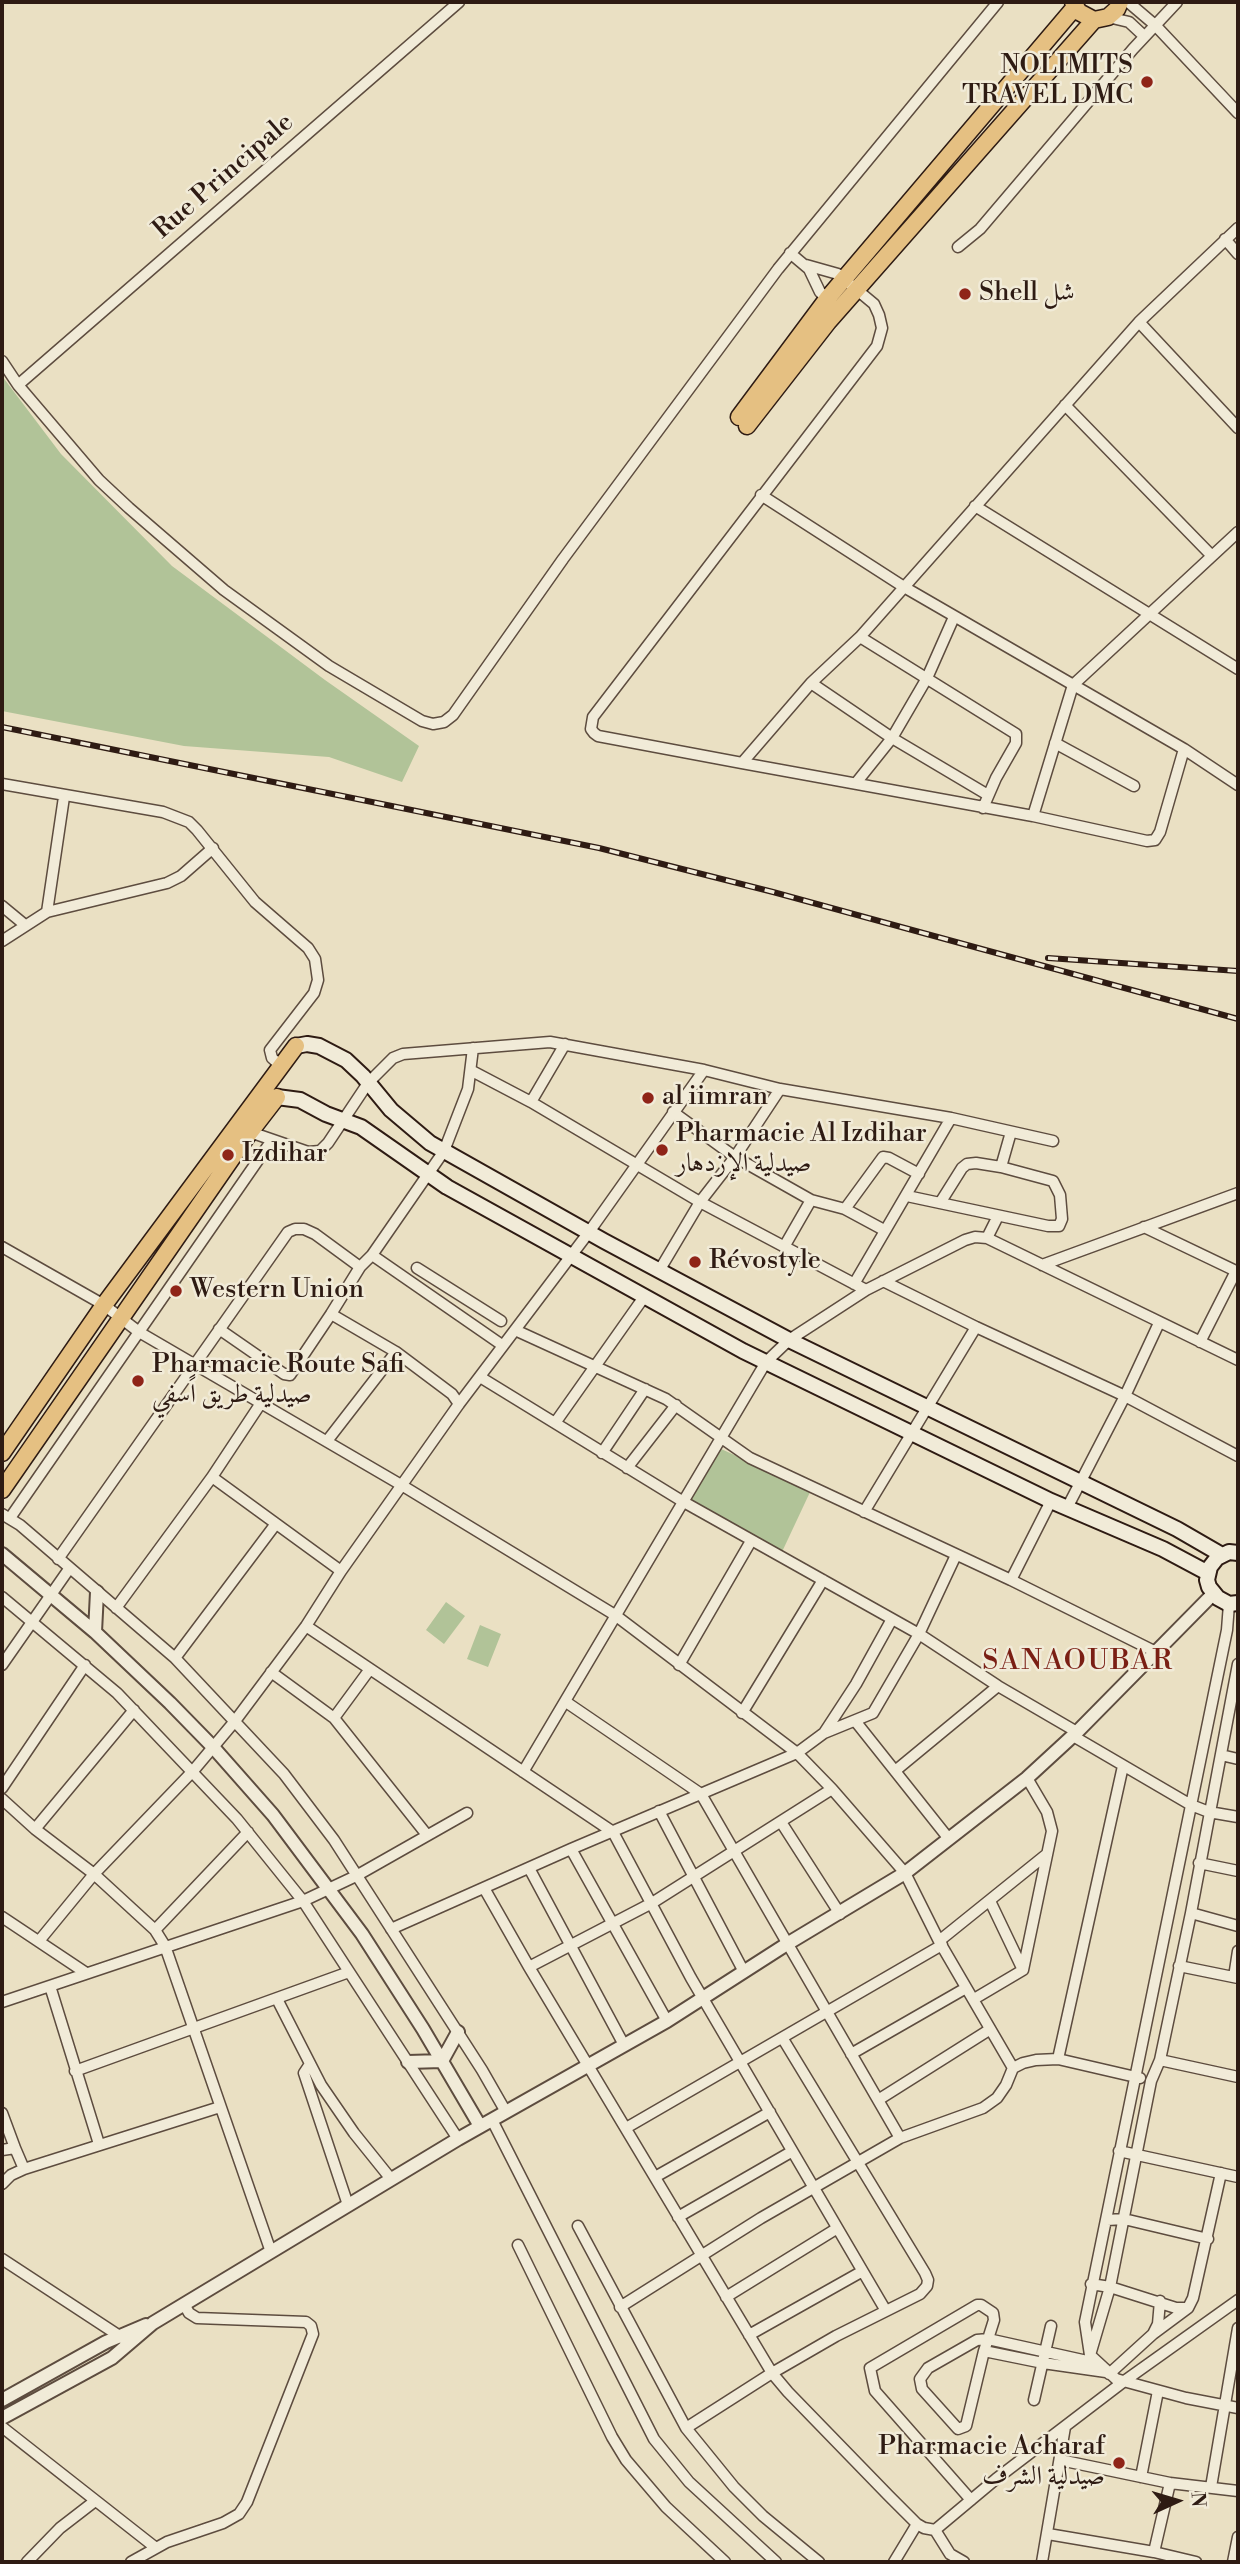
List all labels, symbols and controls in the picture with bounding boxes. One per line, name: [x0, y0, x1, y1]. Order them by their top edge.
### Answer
place label: NOLIMITS TRAVEL DMC: [962, 51, 1133, 112]
marker: NOLIMITS TRAVEL DMC: [1139, 74, 1155, 90]
street label: Rue Principale: [148, 108, 300, 246]
place label: Shell شل: [979, 278, 1075, 310]
marker: Shell شل: [957, 286, 973, 302]
place label: al iimran: [662, 1082, 768, 1114]
marker: al iimran: [640, 1090, 656, 1106]
place label: Pharmacie Al Izdihar صيدلية الإزدهار: [676, 1119, 927, 1180]
place label: Izdihar: [242, 1139, 328, 1171]
marker: Pharmacie Al Izdihar صيدلية الإزدهار: [654, 1142, 670, 1158]
marker: Izdihar: [220, 1147, 236, 1163]
place label: Révostyle: [709, 1246, 821, 1278]
marker: Révostyle: [687, 1254, 703, 1270]
place label: Western Union: [190, 1275, 364, 1307]
marker: Western Union: [168, 1283, 184, 1299]
place label: Pharmacie Route Safi صيدلية طريق اًسفي: [152, 1350, 405, 1412]
marker: Pharmacie Route Safi صيدلية طريق اًسفي: [130, 1373, 146, 1389]
district label: SANAOUBAR: [983, 1645, 1173, 1679]
place label: Pharmacie Acharaf صيدلية الشرف: [878, 2432, 1105, 2494]
marker: Pharmacie Acharaf صيدلية الشرف: [1111, 2455, 1127, 2471]
north arrow: [1142, 2466, 1212, 2536]
text: N: [1185, 2491, 1210, 2508]

